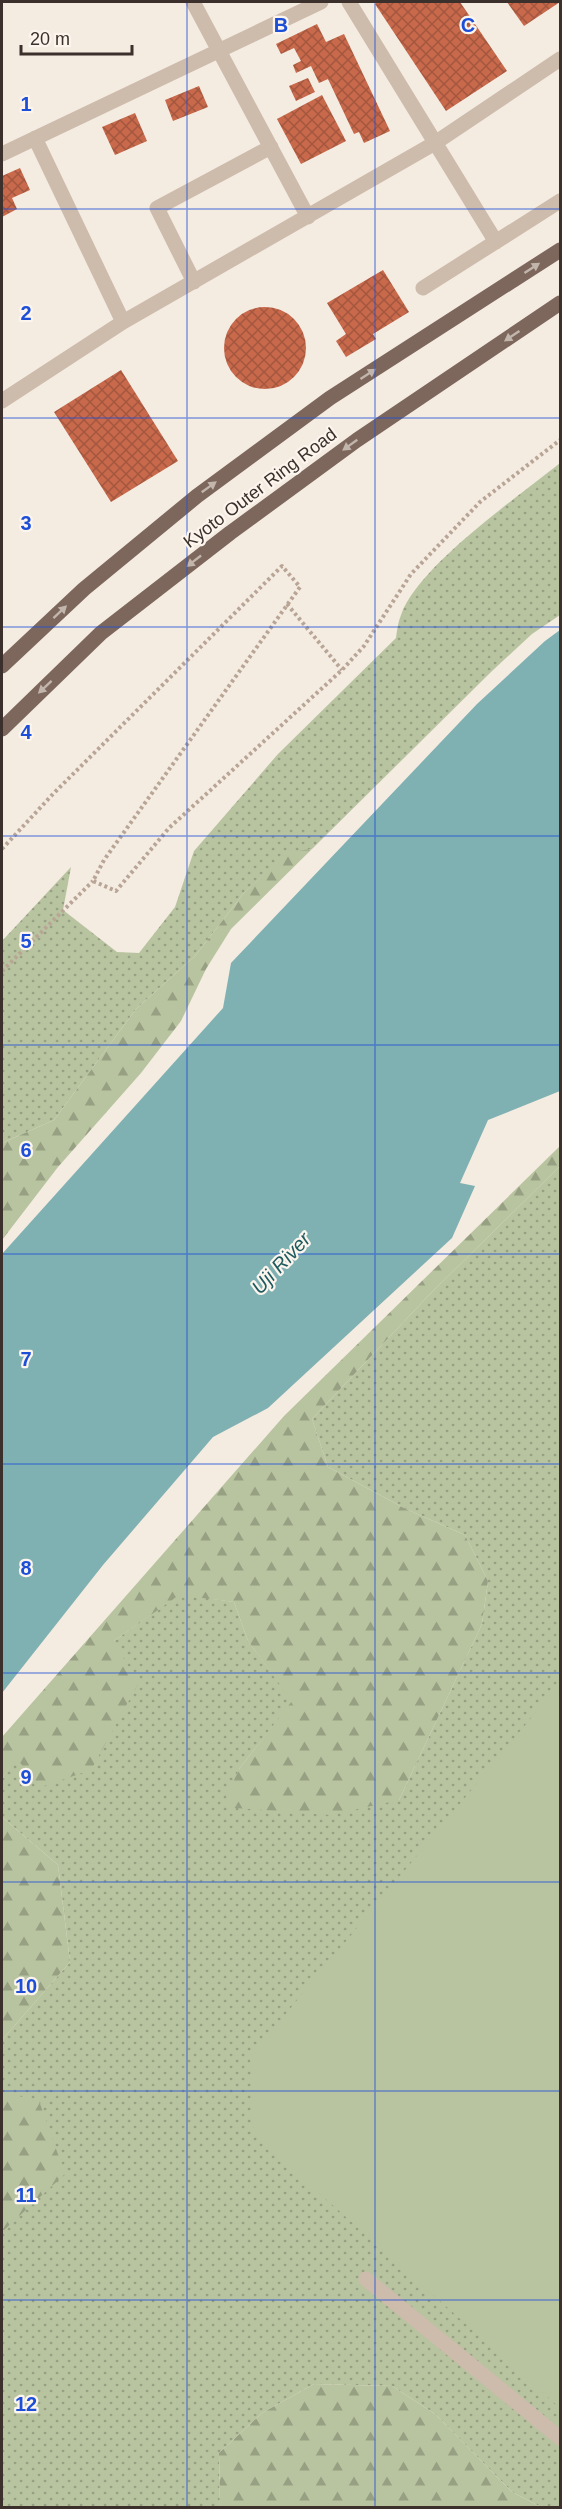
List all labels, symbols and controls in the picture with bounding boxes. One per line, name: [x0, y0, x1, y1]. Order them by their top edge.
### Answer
text: B: [274, 14, 288, 36]
text: C: [461, 14, 475, 36]
scale bar: [21, 18, 132, 56]
text: 20 m: [30, 29, 70, 49]
text: 1: [20, 93, 32, 115]
one-way arrow: [524, 263, 540, 274]
text: 2: [20, 302, 32, 324]
one-way arrow: [504, 330, 520, 341]
one-way arrow: [360, 369, 376, 380]
street label: Kyoto Outer Ring Road: [180, 424, 340, 552]
one-way arrow: [343, 439, 359, 451]
one-way arrow: [201, 481, 217, 493]
text: 3: [20, 512, 32, 534]
one-way arrow: [186, 555, 201, 567]
one-way arrow: [52, 605, 67, 619]
one-way arrow: [37, 680, 52, 694]
text: 4: [20, 721, 32, 743]
text: 5: [20, 930, 32, 952]
text: 6: [20, 1139, 32, 1161]
water label: Uji River: [247, 1227, 316, 1298]
text: 7: [20, 1348, 32, 1370]
text: 8: [20, 1557, 32, 1579]
text: 9: [20, 1766, 32, 1788]
text: 10: [15, 1975, 37, 1997]
text: 11: [15, 2184, 37, 2206]
text: 12: [15, 2393, 37, 2415]

